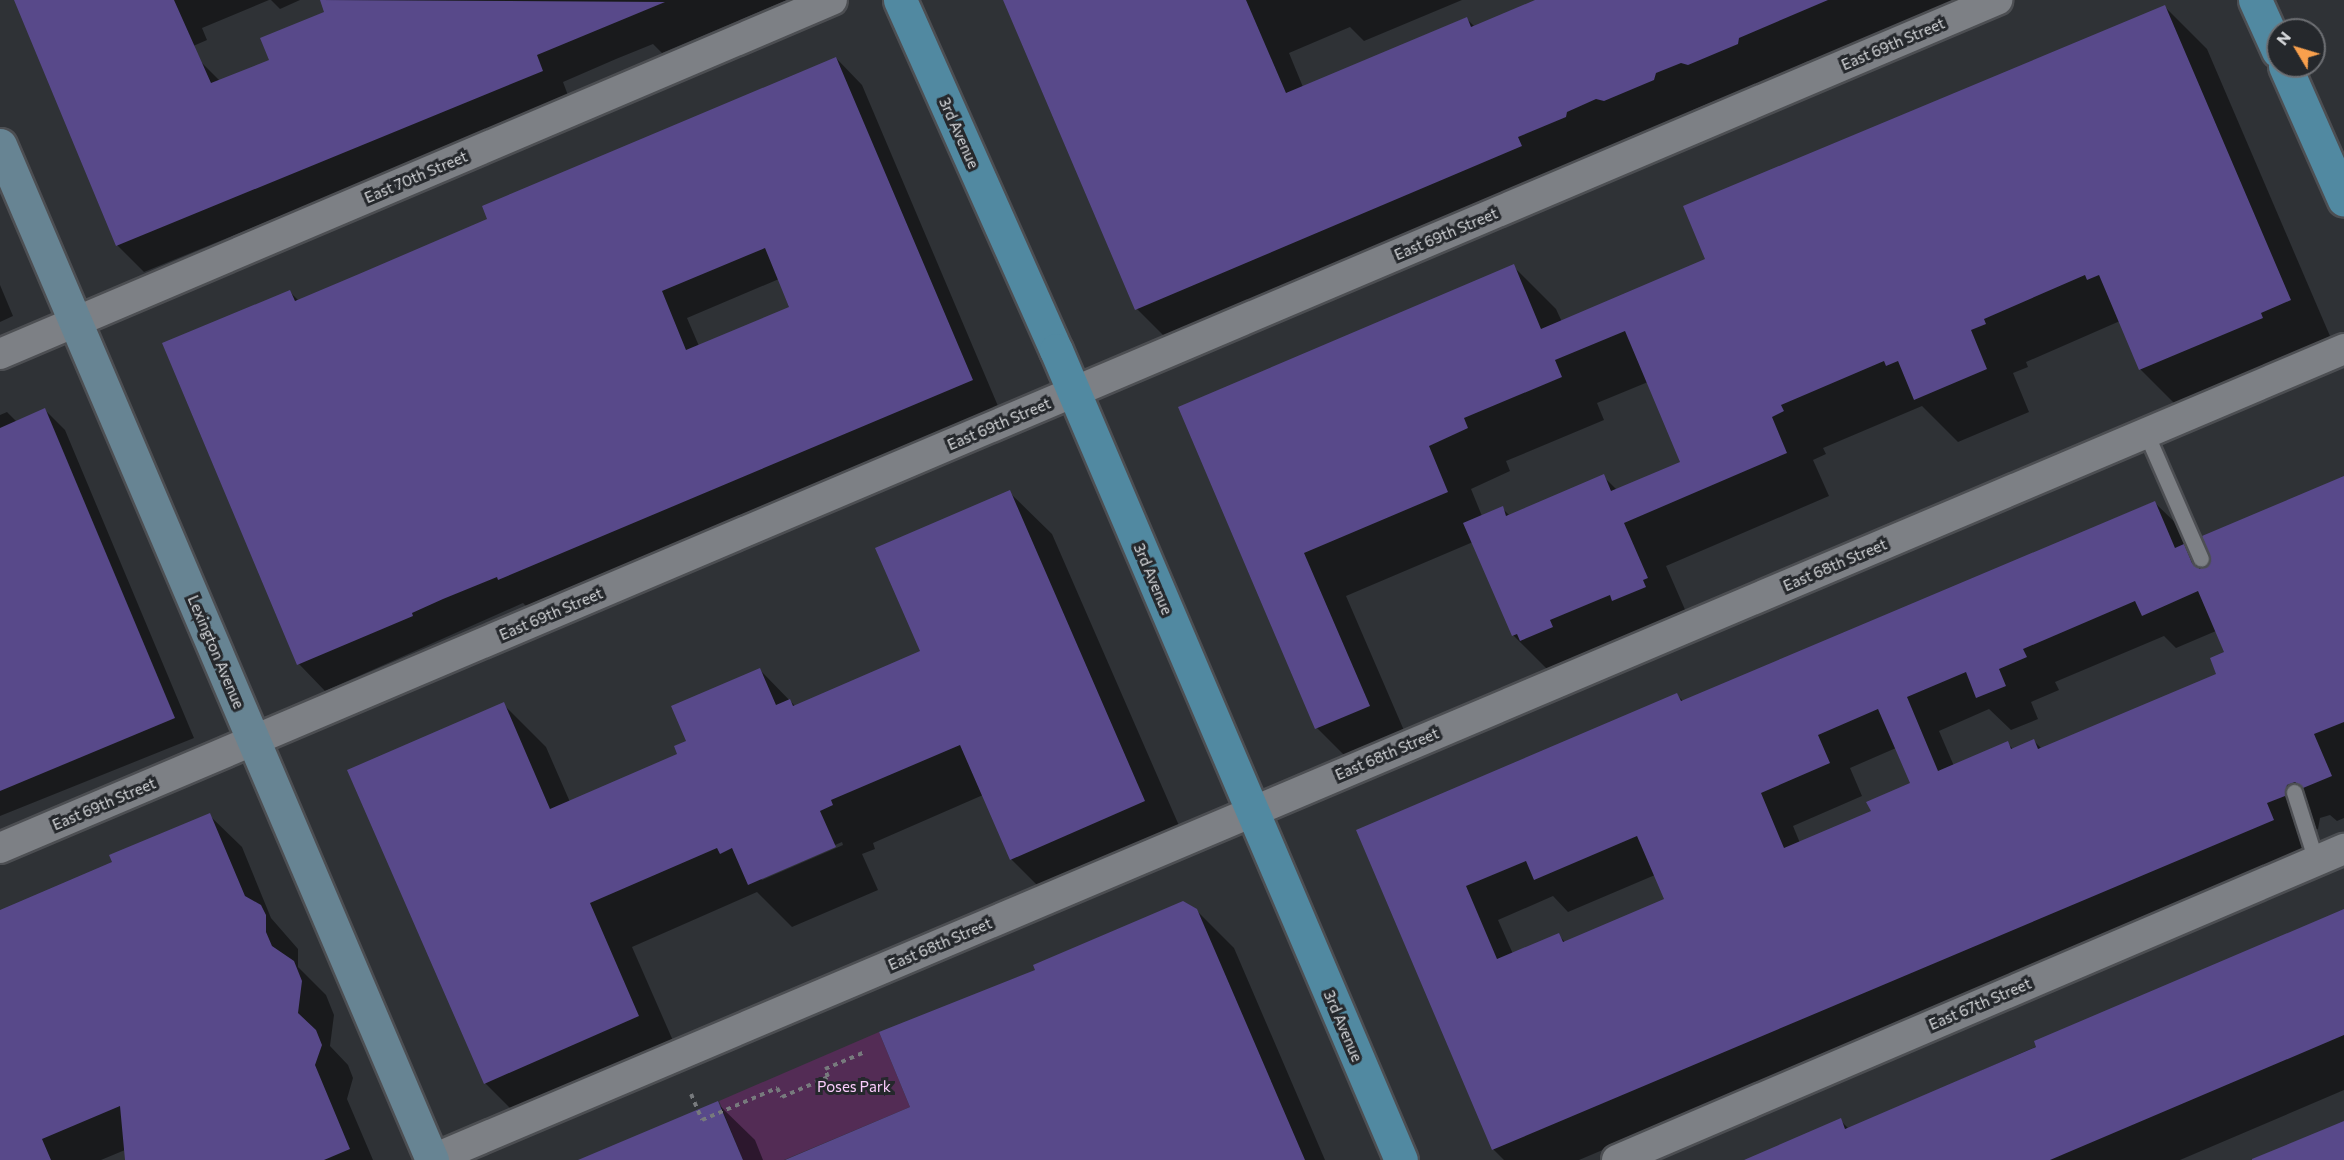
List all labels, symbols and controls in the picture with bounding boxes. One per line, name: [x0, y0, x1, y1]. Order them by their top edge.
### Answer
street label: East 69th Street: [1839, 14, 1947, 74]
north arrow: [2266, 18, 2326, 78]
text: N: [2272, 27, 2294, 48]
street label: 3rd Avenue: [935, 95, 983, 171]
street label: East 70th Street: [362, 147, 470, 207]
street label: East 69th Street: [1392, 204, 1500, 264]
street label: East 69th Street: [945, 394, 1053, 454]
street label: East 68th Street: [1780, 535, 1890, 595]
street label: 3rd Avenue: [1130, 541, 1176, 617]
street label: East 69th Street: [497, 584, 605, 644]
street label: Lexington Avenue: [184, 593, 248, 711]
street label: East 68th Street: [1332, 724, 1442, 784]
street label: East 69th Street: [50, 774, 158, 834]
street label: East 68th Street: [885, 914, 995, 974]
street label: East 67th Street: [1926, 974, 2034, 1034]
street label: 3rd Avenue: [1320, 988, 1366, 1064]
park label: Poses Park: [817, 1078, 891, 1096]

